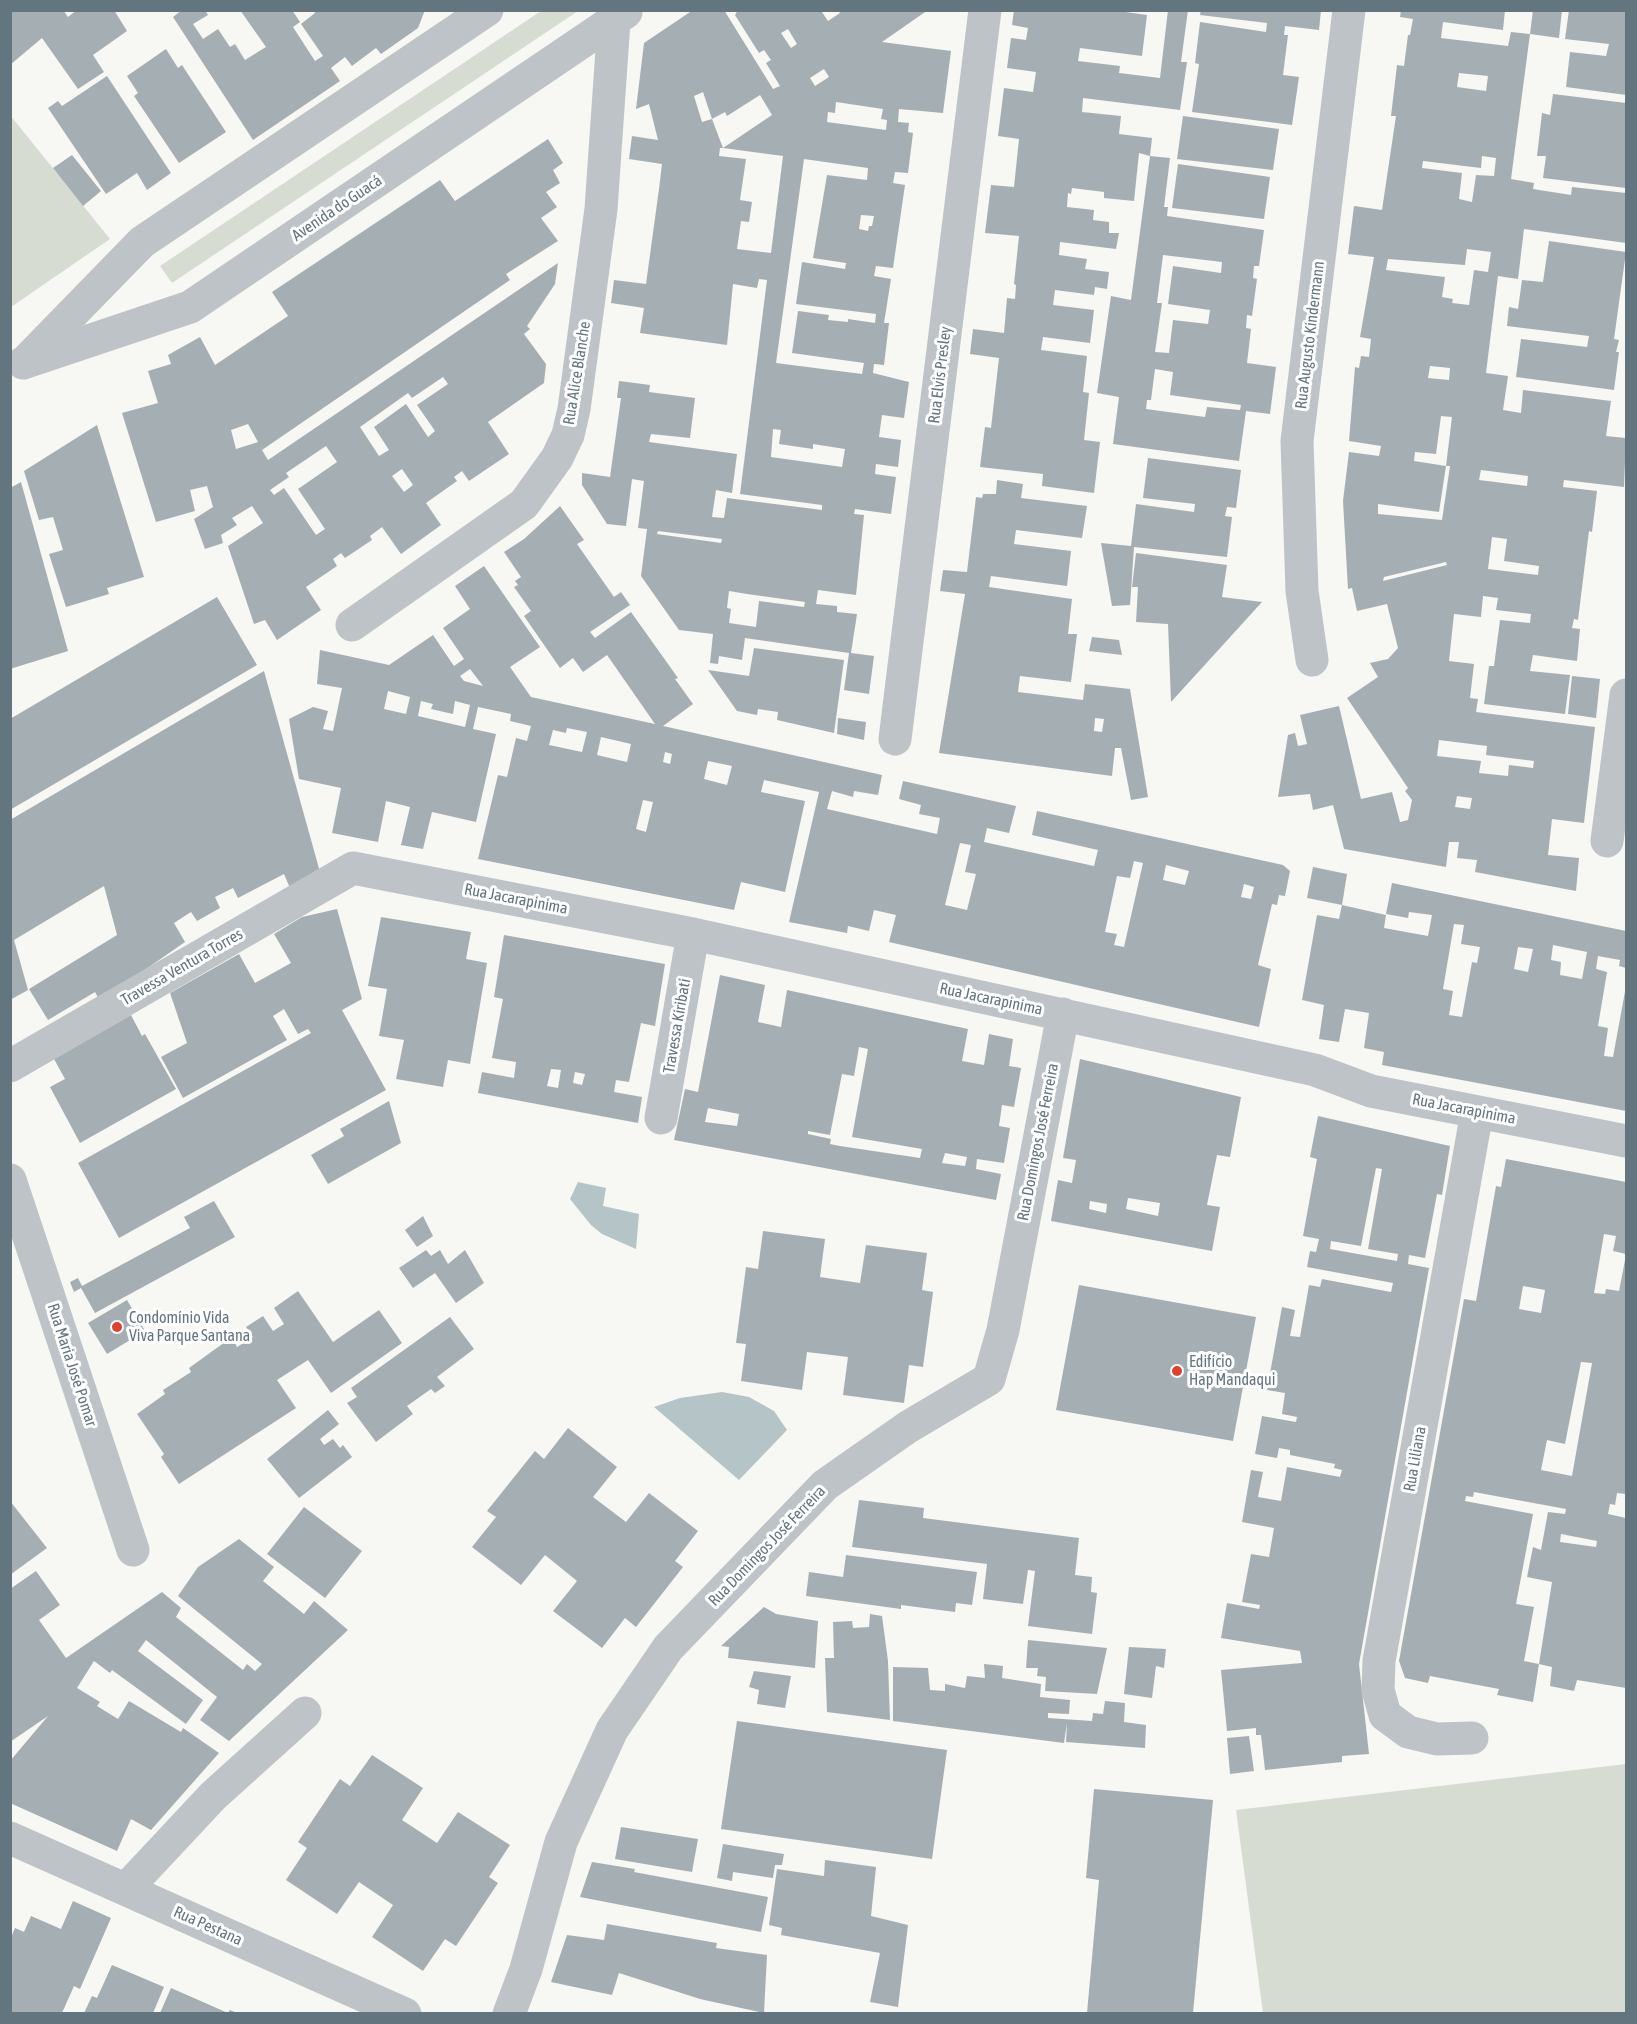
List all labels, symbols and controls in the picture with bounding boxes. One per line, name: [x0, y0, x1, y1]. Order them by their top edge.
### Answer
street label: Avenida do Guacá: [288, 171, 386, 245]
street label: Rua Augusto Kindermann: [1291, 260, 1329, 410]
street label: Rua Alice Blanche: [559, 320, 595, 426]
street label: Rua Elvis Presley: [925, 325, 955, 425]
street label: Rua Jacarapinima: [463, 880, 569, 918]
street label: Travessa Ventura Torres: [118, 924, 246, 1010]
street label: Travessa Kiribati: [659, 977, 695, 1075]
street label: Rua Jacarapinima: [938, 979, 1044, 1019]
street label: Rua Domingos José Ferreira: [1013, 1062, 1063, 1222]
street label: Rua Jacarapinima: [1411, 1090, 1517, 1128]
street label: Rua Maria José Pomar: [43, 1301, 101, 1429]
place label: Condomínio Vida Viva Parque Santana: [129, 1308, 250, 1346]
marker: Condomínio Vida Viva Parque Santana: [110, 1320, 124, 1334]
place label: Edifício Hap Mandaqui: [1189, 1352, 1275, 1390]
marker: Edifício Hap Mandaqui: [1170, 1364, 1184, 1378]
street label: Rua Liliana: [1400, 1425, 1430, 1493]
street label: Rua Domingos José Ferreira: [704, 1482, 830, 1610]
street label: Rua Pestana: [171, 1902, 245, 1950]

